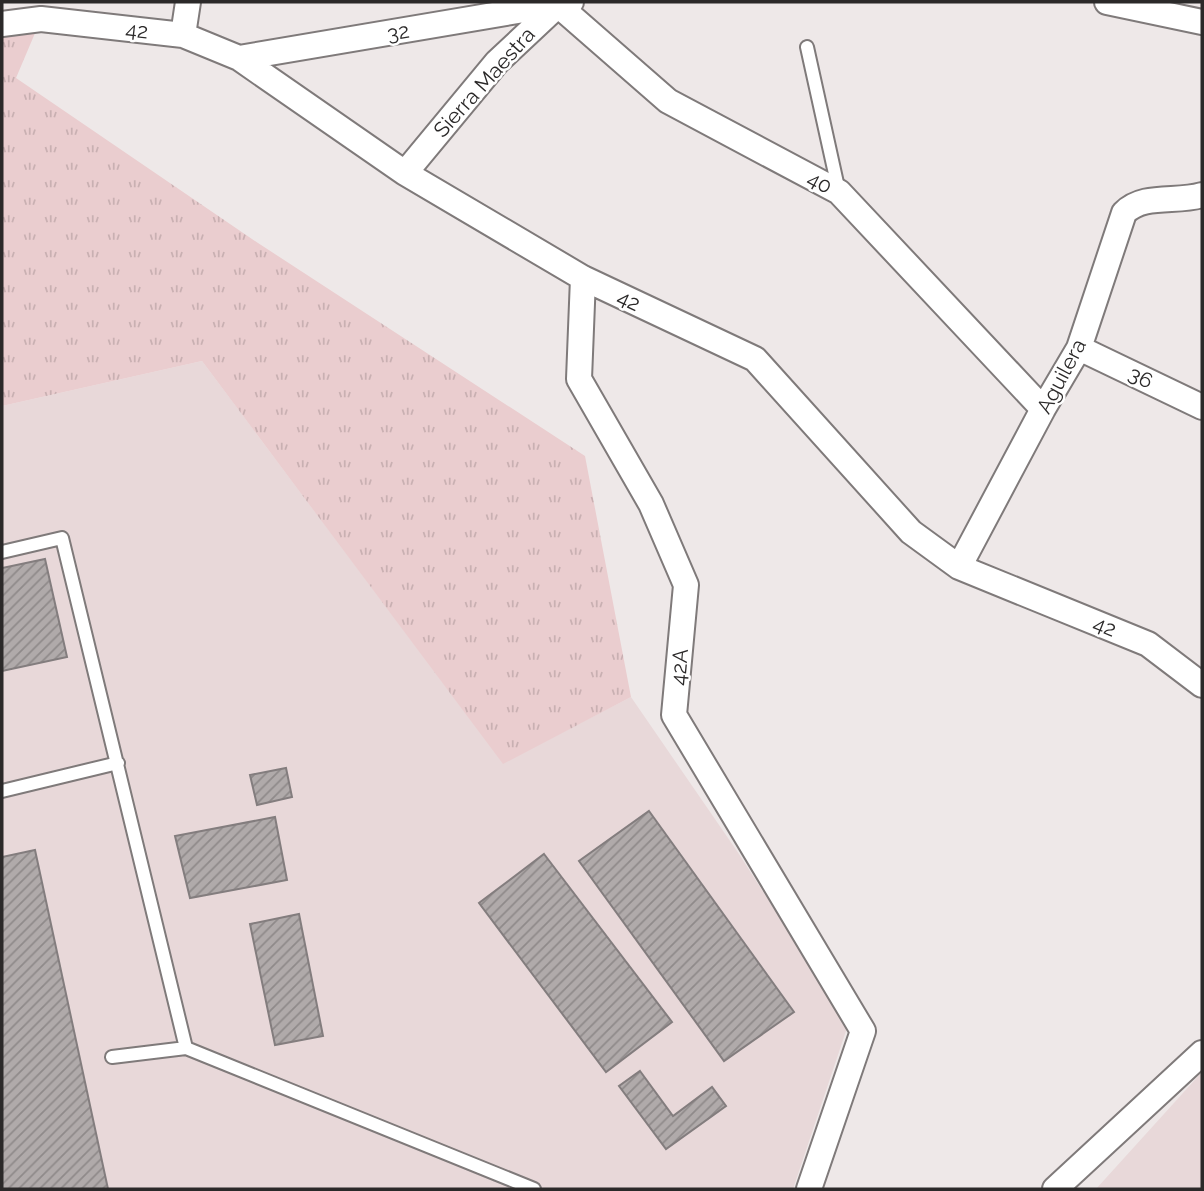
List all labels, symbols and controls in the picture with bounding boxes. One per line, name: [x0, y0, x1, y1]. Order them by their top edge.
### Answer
street label: 42: [125, 16, 149, 44]
street label: 32: [385, 18, 411, 46]
street label: Sierra Maestra: [428, 22, 540, 142]
street label: 40: [803, 165, 837, 199]
street label: 42: [614, 284, 644, 316]
street label: Aguilera: [1031, 334, 1091, 418]
street label: 36: [1125, 361, 1157, 393]
street label: 42: [1090, 610, 1120, 642]
street label: 42A: [665, 648, 693, 686]

